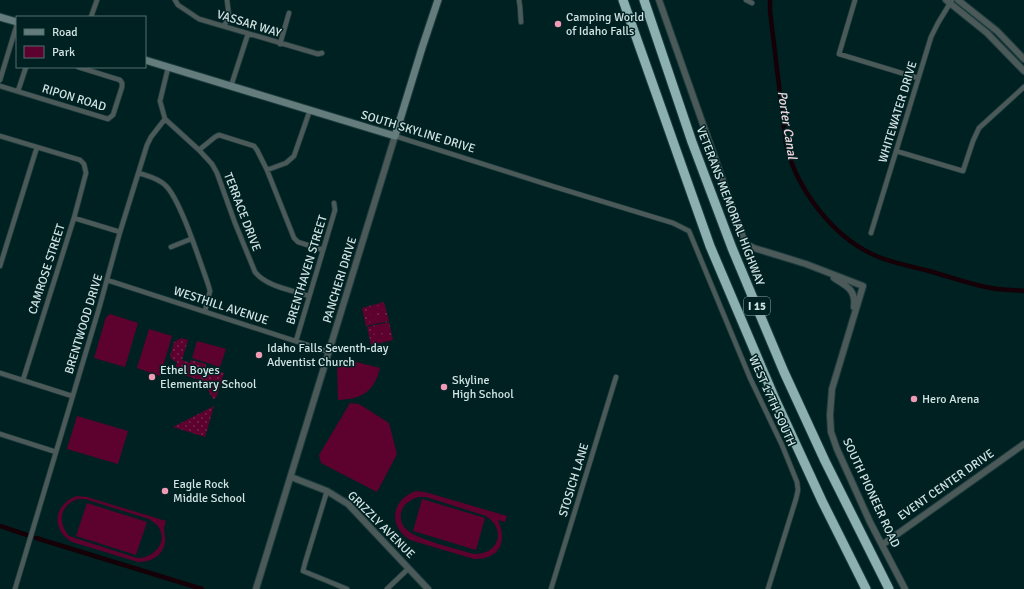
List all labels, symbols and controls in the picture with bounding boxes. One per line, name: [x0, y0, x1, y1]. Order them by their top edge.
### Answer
street label: VASSAR WAY: [215, 7, 283, 41]
place label: Camping World of Idaho Falls: [566, 10, 644, 39]
legend: [16, 16, 146, 68]
marker: Camping World of Idaho Falls: [553, 19, 563, 29]
text: Road: [52, 25, 78, 40]
text: Park: [52, 45, 75, 60]
street label: WHITEWATER DRIVE: [875, 59, 921, 165]
street label: RIPON ROAD: [40, 81, 108, 115]
water label: Porter Canal: [774, 90, 801, 162]
street label: SOUTH SKYLINE DRIVE: [359, 108, 477, 157]
street label: VETERANS MEMORIAL HIGHWAY: [693, 124, 767, 288]
street label: TERRACE DRIVE: [220, 170, 264, 254]
street label: BRENTHAVEN STREET: [283, 213, 331, 327]
street label: CAMROSE STREET: [25, 222, 69, 316]
street label: PANCHERI DRIVE: [320, 235, 360, 325]
street label: BRENTWOOD DRIVE: [62, 272, 106, 376]
street label: WESTHILL AVENUE: [172, 284, 271, 329]
road number: I 15: [744, 297, 770, 315]
place label: Idaho Falls Seventh-day Adventist Church: [267, 341, 389, 370]
marker: Idaho Falls Seventh-day Adventist Church: [254, 350, 264, 360]
street label: WEST 17TH SOUTH: [745, 353, 799, 449]
place label: Ethel Boyes Elementary School: [160, 363, 257, 392]
marker: Ethel Boyes Elementary School: [147, 372, 157, 382]
place label: Skyline High School: [452, 373, 514, 402]
marker: Skyline High School: [439, 382, 449, 392]
place label: Hero Arena: [922, 392, 979, 407]
marker: Hero Arena: [909, 394, 919, 404]
street label: SOUTH PIONEER ROAD: [839, 436, 903, 550]
street label: STOSICH LANE: [556, 441, 592, 519]
street label: EVENT CENTER DRIVE: [895, 446, 997, 524]
place label: Eagle Rock Middle School: [173, 477, 246, 506]
marker: Eagle Rock Middle School: [160, 486, 170, 496]
street label: GRIZZLY AVENUE: [344, 488, 418, 562]

